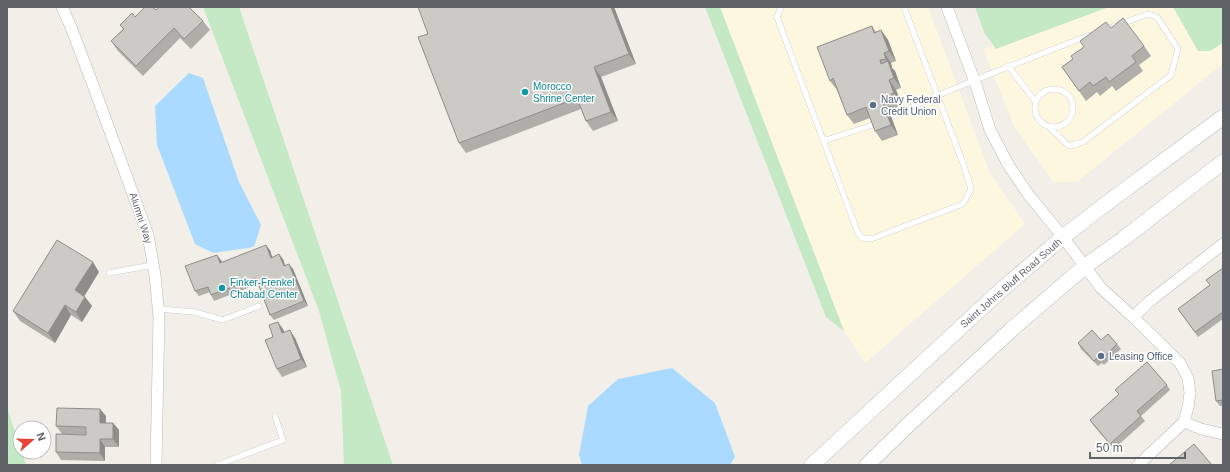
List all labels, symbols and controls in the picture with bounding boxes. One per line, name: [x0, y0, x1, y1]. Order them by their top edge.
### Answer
place label: Morocco Shrine Center: [533, 81, 595, 104]
marker: Morocco Shrine Center: [520, 87, 530, 97]
place label: Navy Federal Credit Union: [881, 94, 940, 117]
marker: Navy Federal Credit Union: [868, 100, 878, 110]
street label: Alumni Way: [128, 191, 154, 245]
street label: Saint Johns Bluff Road South: [958, 236, 1064, 330]
place label: Finker-Frenkel Chabad Center: [230, 277, 298, 300]
marker: Finker-Frenkel Chabad Center: [217, 283, 227, 293]
marker: Leasing Office: [1096, 351, 1106, 361]
place label: Leasing Office: [1109, 351, 1173, 362]
north arrow: [12, 420, 52, 460]
text: N: [34, 431, 48, 442]
scale bar: [1090, 434, 1185, 460]
text: 50 m: [1096, 441, 1123, 455]

